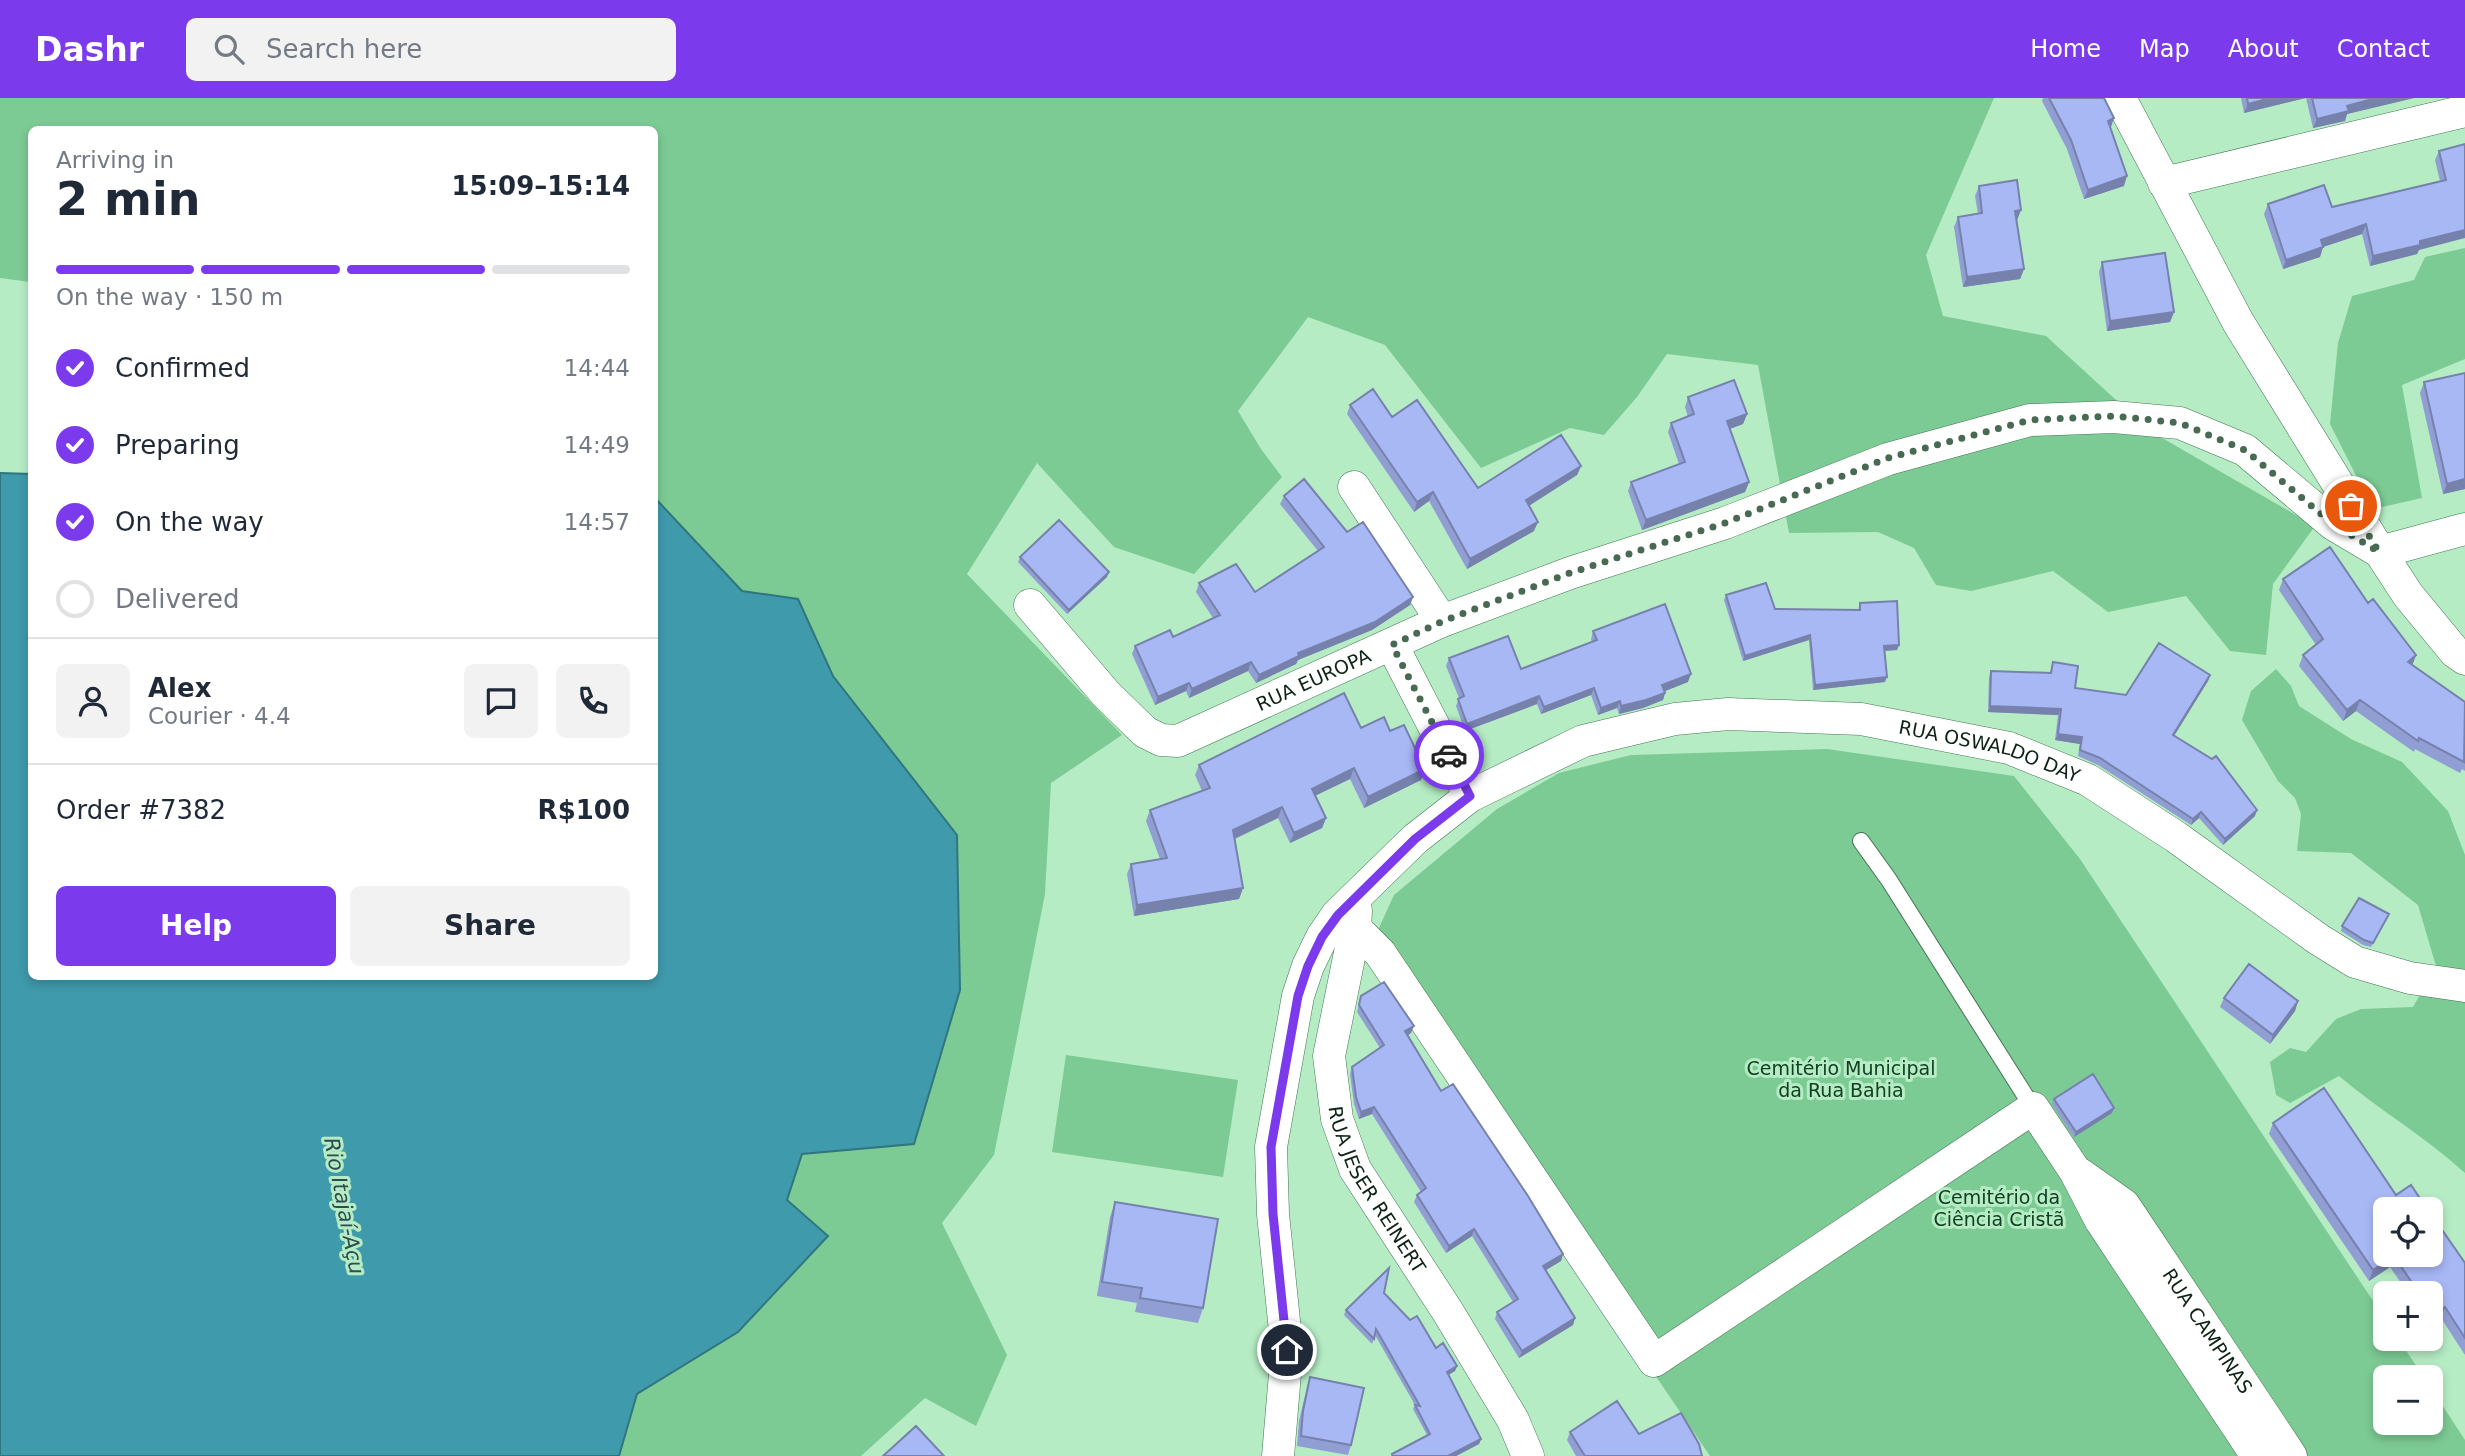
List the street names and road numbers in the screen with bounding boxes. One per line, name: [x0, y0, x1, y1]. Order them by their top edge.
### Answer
street label: RUA EUROPA: [1252, 644, 1374, 715]
street label: RUA OSWALDO DAY: [1897, 716, 2084, 787]
street label: RUA JESER REINERT: [1324, 1105, 1431, 1277]
street label: RUA CAMPINAS: [2158, 1264, 2257, 1397]

